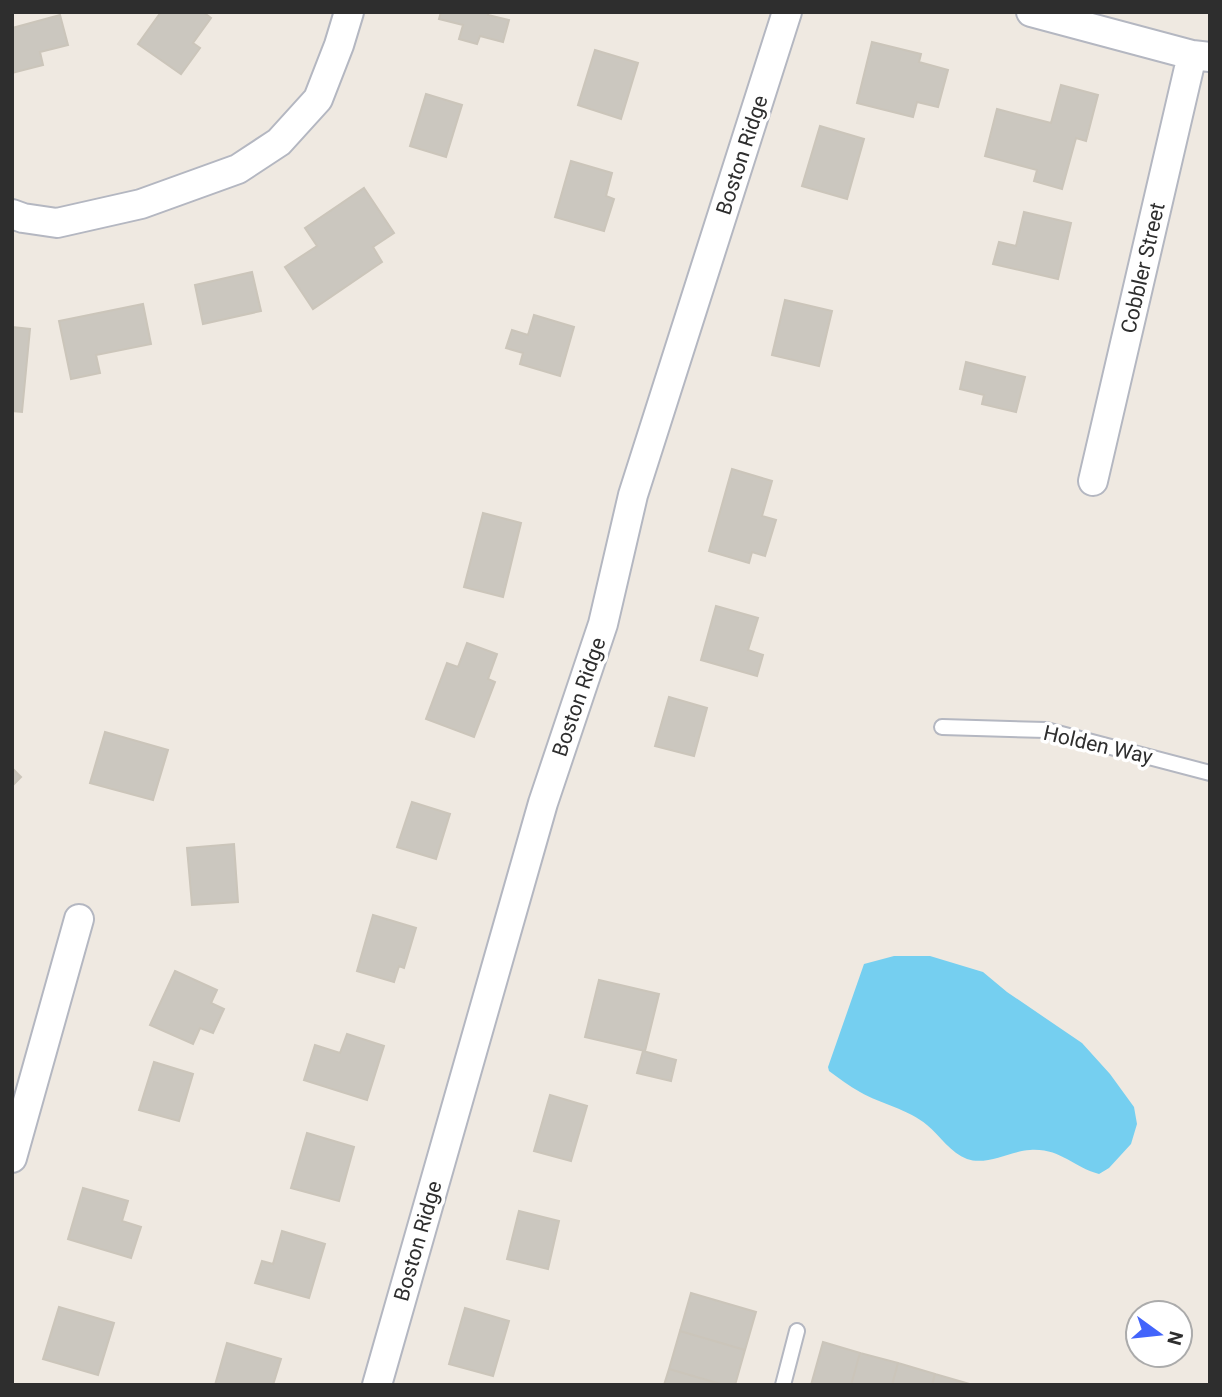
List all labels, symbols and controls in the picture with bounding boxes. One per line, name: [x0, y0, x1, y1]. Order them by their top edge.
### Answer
street label: Boston Ridge: [711, 92, 773, 218]
street label: Cobbler Street: [1116, 200, 1170, 336]
street label: Boston Ridge: [547, 634, 611, 760]
street label: Holden Way: [1041, 721, 1155, 769]
street label: Boston Ridge: [389, 1178, 447, 1304]
north arrow: [1124, 1299, 1194, 1369]
text: N: [1162, 1329, 1188, 1348]

